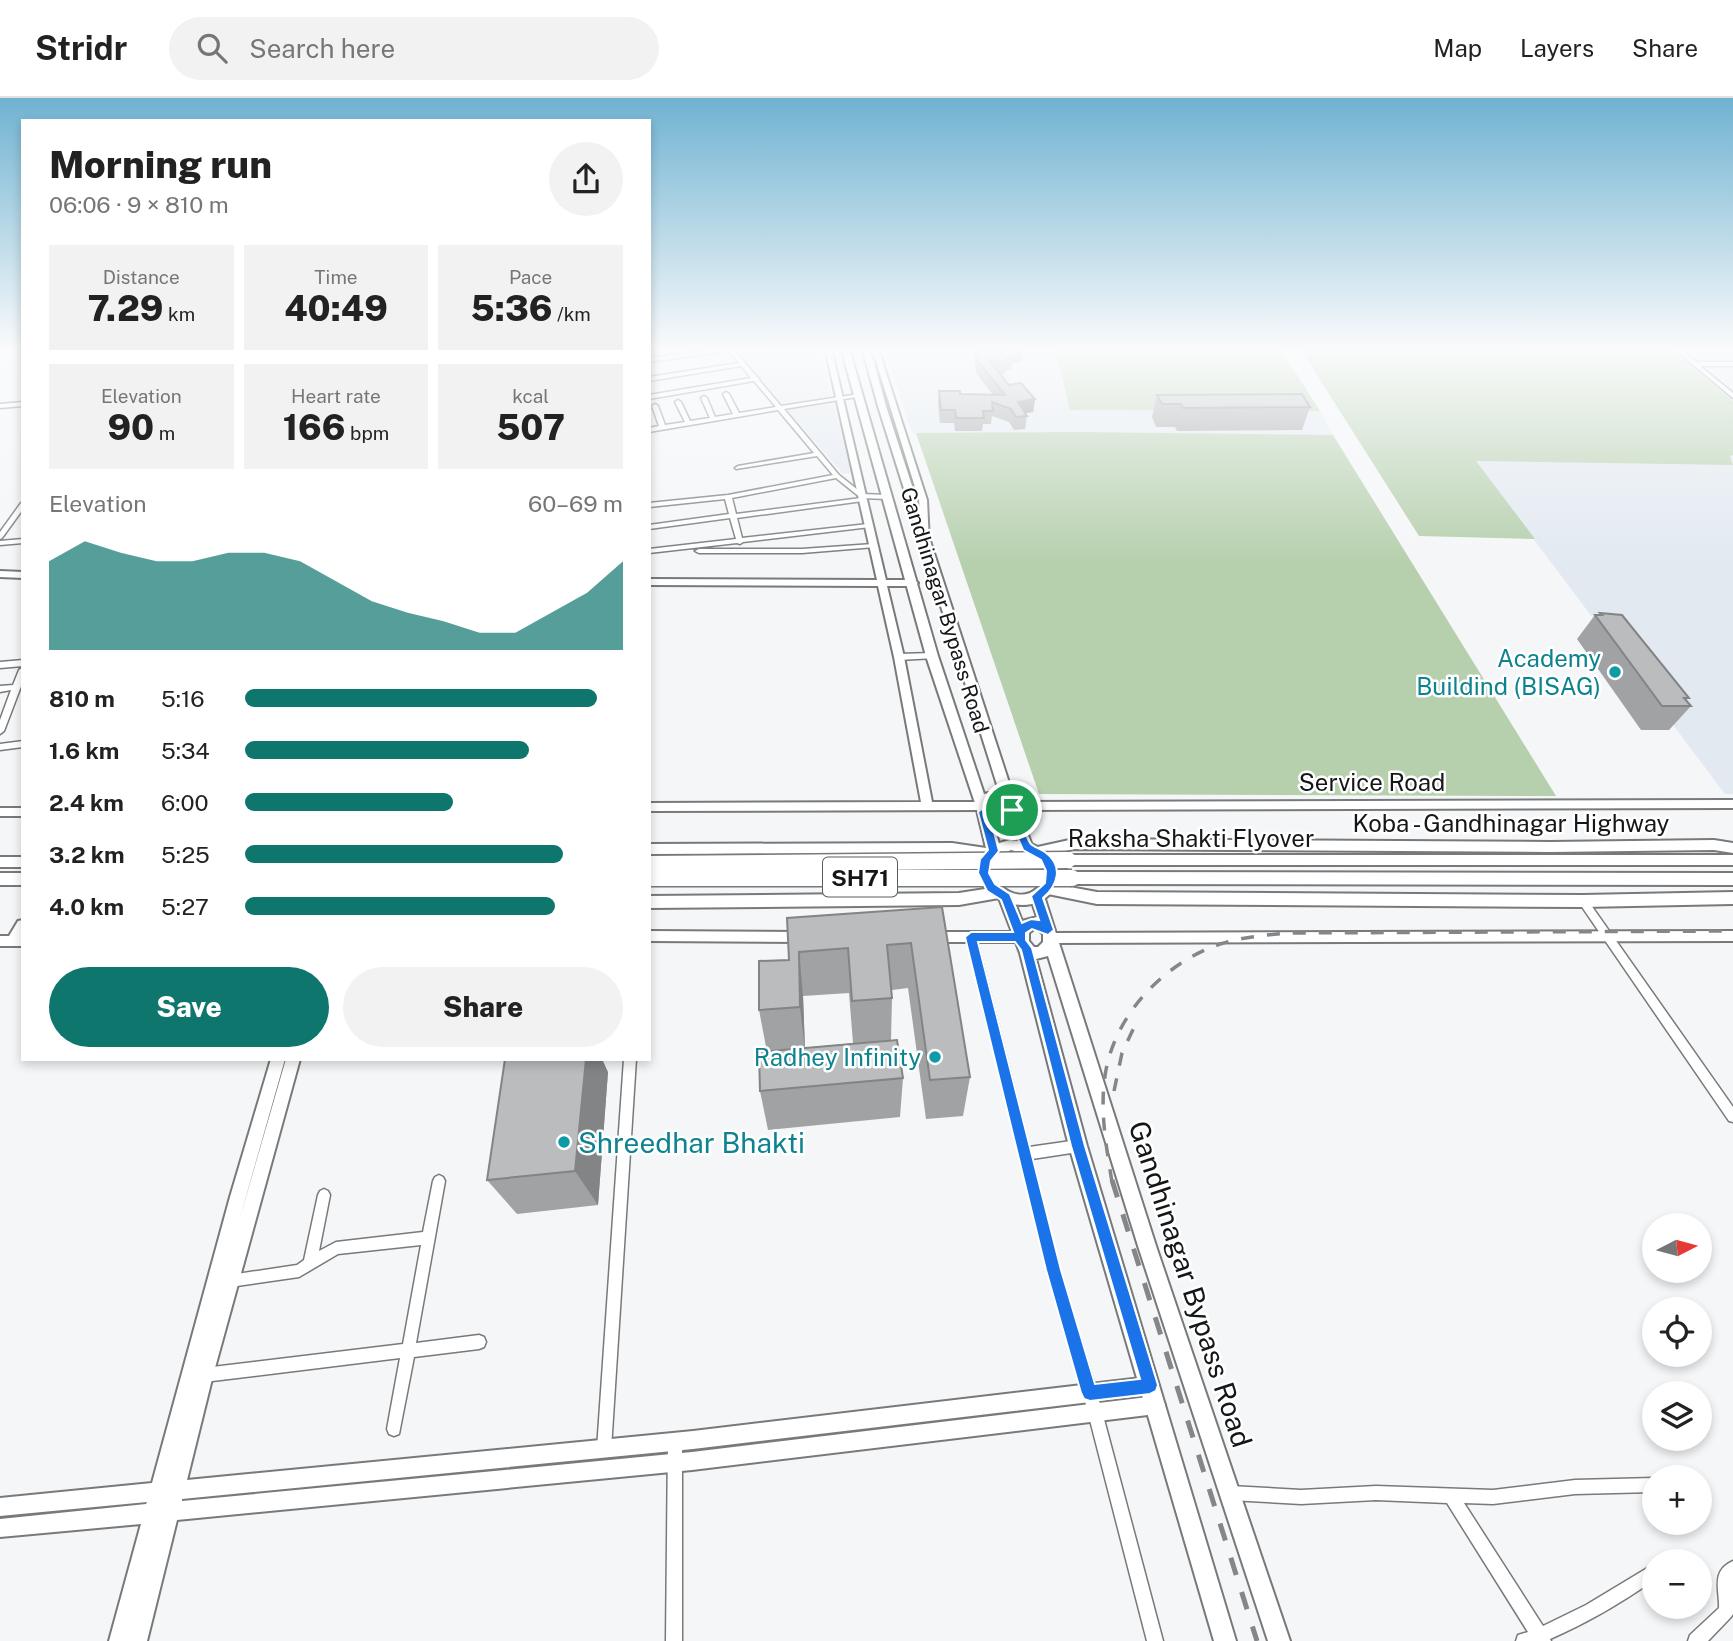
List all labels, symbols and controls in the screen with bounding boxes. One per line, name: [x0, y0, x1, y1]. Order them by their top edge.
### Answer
search box: [169, 17, 659, 80]
text: Stridr: [35, 29, 127, 67]
icon: search: [193, 29, 231, 67]
text: Search here: [249, 33, 395, 64]
text: Map: [1433, 34, 1482, 62]
text: Layers: [1520, 34, 1594, 62]
text: Share: [1632, 34, 1698, 62]
text: Morning run: [49, 142, 272, 187]
button: share: [549, 142, 623, 216]
text: 06:06 · 9 × 810 m: [49, 191, 229, 218]
text: Distance: [103, 266, 180, 288]
text: Time: [314, 266, 358, 288]
text: Pace: [509, 266, 552, 288]
text: 7.29: [88, 288, 163, 329]
text: 40:49: [284, 288, 388, 329]
text: 5:36: [471, 288, 552, 329]
text: km: [163, 303, 195, 325]
text: /km: [552, 303, 591, 325]
text: Elevation: [101, 385, 182, 407]
text: Heart rate: [291, 385, 381, 407]
text: kcal: [512, 385, 549, 407]
text: 90: [107, 407, 154, 448]
text: 166: [283, 407, 345, 448]
text: 507: [496, 407, 565, 448]
text: m: [154, 422, 175, 444]
text: bpm: [345, 422, 389, 444]
street label: Gandhinagar Bypass Road: [896, 484, 994, 736]
text: Elevation: [49, 490, 147, 517]
text: 60–69 m: [528, 490, 623, 517]
place label: Academy Buildind (BISAG): [1416, 644, 1601, 700]
marker: Academy Buildind (BISAG): [1607, 664, 1623, 680]
text: 810 m: [49, 685, 115, 712]
text: 5:16: [161, 685, 205, 712]
text: 1.6 km: [49, 737, 119, 764]
text: 5:34: [161, 737, 210, 764]
street label: Service Road: [1299, 768, 1445, 796]
pin: [982, 780, 1042, 840]
text: 2.4 km: [49, 789, 124, 816]
text: 6:00: [161, 789, 209, 816]
icon: arrive: [993, 791, 1031, 829]
street label: Koba - Gandhinagar Highway: [1353, 809, 1670, 837]
street label: Raksha Shakti Flyover: [1068, 824, 1314, 852]
text: 3.2 km: [49, 841, 125, 868]
text: 5:25: [161, 841, 210, 868]
road number: SH71: [823, 858, 897, 897]
text: 4.0 km: [49, 893, 124, 920]
text: 5:27: [161, 893, 209, 920]
button: Save: [49, 967, 329, 1047]
button: Share: [343, 967, 623, 1047]
place label: Radhey Infinity: [754, 1043, 921, 1071]
marker: Radhey Infinity: [927, 1049, 943, 1065]
street label: Gandhinagar Bypass Road: [1123, 1117, 1259, 1451]
place label: Shreedhar Bhakti: [578, 1126, 805, 1159]
marker: Shreedhar Bhakti: [556, 1134, 572, 1150]
north arrow: [1642, 1213, 1712, 1283]
map controls: [1642, 1213, 1712, 1619]
button: locate: [1642, 1297, 1712, 1367]
button: layers: [1642, 1381, 1712, 1451]
button: +: [1642, 1465, 1712, 1535]
button: −: [1642, 1549, 1712, 1619]

